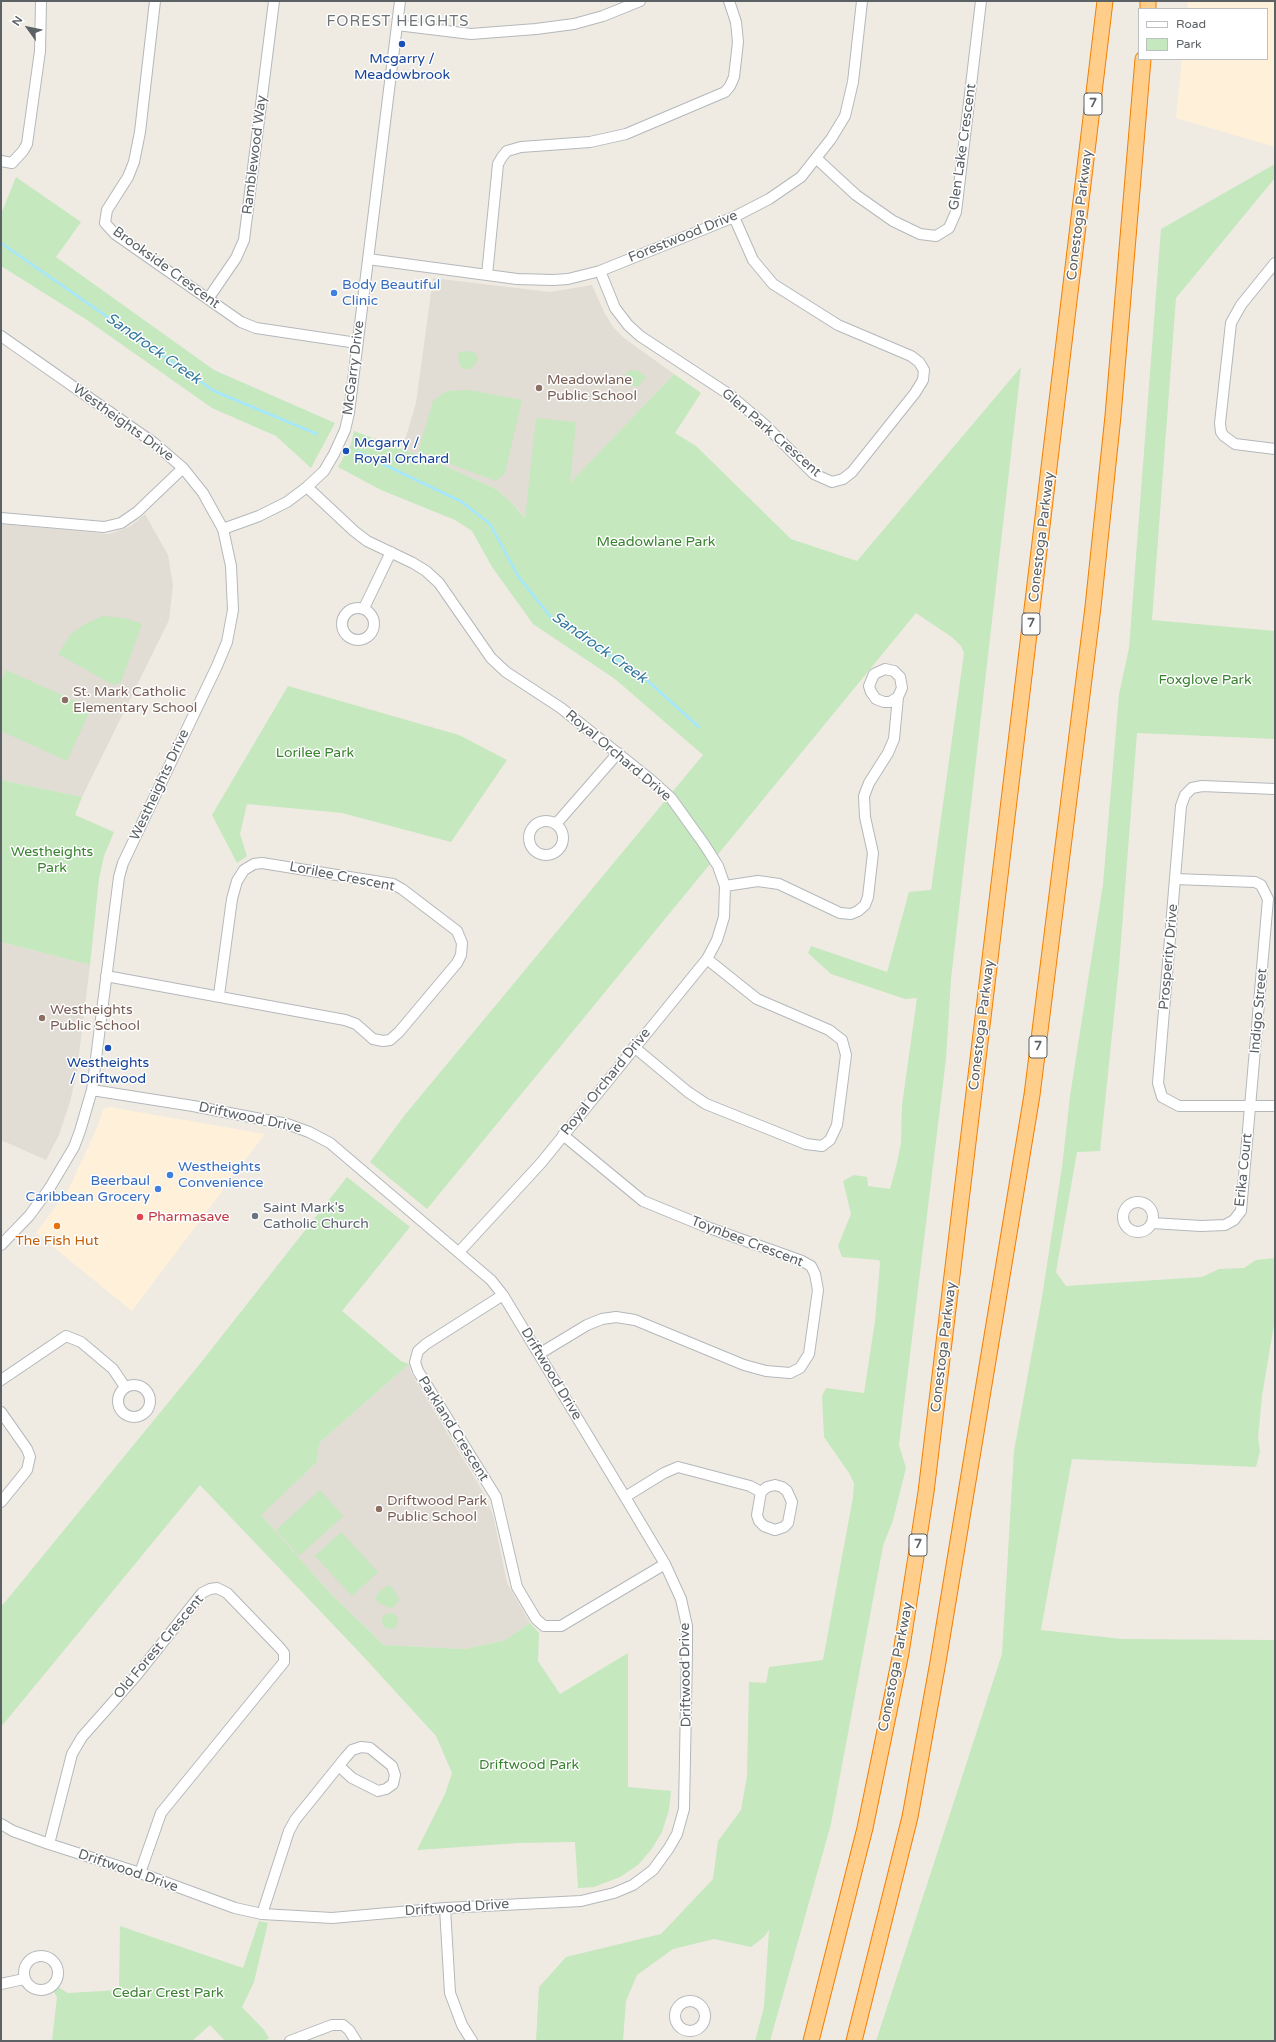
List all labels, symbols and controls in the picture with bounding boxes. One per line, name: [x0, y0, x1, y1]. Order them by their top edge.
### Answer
north arrow: [8, 8, 48, 48]
legend: [1138, 8, 1268, 60]
district label: FOREST HEIGHTS: [326, 13, 470, 31]
text: N: [10, 14, 25, 28]
text: Road: [1176, 17, 1206, 31]
text: Park: [1176, 37, 1202, 51]
marker: Mcgarry / Meadowbrook: [397, 39, 407, 49]
place label: Mcgarry / Meadowbrook: [354, 51, 450, 84]
street label: Glen Lake Crescent: [946, 83, 980, 211]
road number: 7: [1084, 93, 1102, 115]
street label: Ramblewood Way: [239, 94, 271, 216]
street label: Conestoga Parkway: [1064, 149, 1096, 281]
street label: Forestwood Drive: [626, 207, 740, 267]
street label: Brookside Crescent: [109, 223, 223, 313]
place label: Body Beautiful Clinic: [342, 277, 440, 310]
marker: Body Beautiful Clinic: [329, 288, 339, 298]
water label: Sandrock Creek: [102, 310, 204, 388]
street label: McGarry Drive: [340, 320, 368, 416]
place label: Meadowlane Public School: [547, 372, 637, 404]
street label: Westheights Drive: [69, 381, 177, 465]
marker: Meadowlane Public School: [534, 383, 544, 393]
street label: Glen Park Crescent: [718, 385, 824, 481]
place label: Mcgarry / Royal Orchard: [354, 435, 449, 468]
marker: Mcgarry / Royal Orchard: [341, 446, 351, 456]
street label: Conestoga Parkway: [1026, 471, 1058, 603]
park label: Meadowlane Park: [597, 534, 715, 550]
water label: Sandrock Creek: [548, 609, 650, 687]
road number: 7: [1022, 613, 1040, 635]
park label: Foxglove Park: [1158, 672, 1252, 688]
place label: St. Mark Catholic Elementary School: [73, 684, 197, 716]
marker: St. Mark Catholic Elementary School: [60, 695, 70, 705]
street label: Royal Orchard Drive: [562, 707, 674, 805]
street label: Westheights Drive: [127, 727, 193, 843]
park label: Lorilee Park: [276, 745, 354, 761]
park label: Westheights Park: [11, 844, 93, 876]
street label: Lorilee Crescent: [288, 859, 396, 895]
street label: Prosperity Drive: [1156, 903, 1182, 1011]
street label: Conestoga Parkway: [966, 959, 998, 1091]
street label: Indigo Street: [1247, 968, 1271, 1054]
place label: Westheights Public School: [50, 1002, 140, 1034]
marker: Westheights Public School: [37, 1013, 47, 1023]
street label: Royal Orchard Drive: [558, 1025, 654, 1139]
road number: 7: [1029, 1036, 1047, 1058]
marker: Westheights / Driftwood: [103, 1043, 113, 1053]
place label: Westheights / Driftwood: [67, 1055, 149, 1088]
street label: Driftwood Drive: [197, 1099, 303, 1137]
street label: Erika Court: [1232, 1132, 1256, 1208]
place label: Westheights Convenience: [178, 1159, 263, 1192]
marker: Westheights Convenience: [165, 1170, 175, 1180]
place label: Beerbaul Caribbean Grocery: [25, 1173, 150, 1206]
marker: Beerbaul Caribbean Grocery: [153, 1184, 163, 1194]
place label: Saint Mark's Catholic Church: [263, 1200, 369, 1232]
place label: Pharmasave: [148, 1209, 230, 1225]
marker: Saint Mark's Catholic Church: [250, 1211, 260, 1221]
marker: Pharmasave: [135, 1212, 145, 1222]
street label: Toynbee Crescent: [689, 1213, 805, 1271]
marker: The Fish Hut: [52, 1221, 62, 1231]
place label: The Fish Hut: [15, 1233, 99, 1249]
street label: Conestoga Parkway: [928, 1281, 960, 1413]
street label: Driftwood Drive: [517, 1325, 585, 1423]
street label: Parkland Crescent: [414, 1373, 492, 1485]
place label: Driftwood Park Public School: [387, 1493, 487, 1526]
marker: Driftwood Park Public School: [374, 1504, 384, 1514]
road number: 7: [909, 1534, 927, 1556]
street label: Old Forest Crescent: [111, 1591, 207, 1703]
street label: Conestoga Parkway: [875, 1601, 917, 1733]
street label: Driftwood Drive: [677, 1623, 695, 1727]
park label: Driftwood Park: [479, 1757, 579, 1773]
street label: Driftwood Drive: [76, 1846, 180, 1896]
street label: Driftwood Drive: [404, 1896, 510, 1920]
park label: Cedar Crest Park: [112, 1985, 224, 2001]

